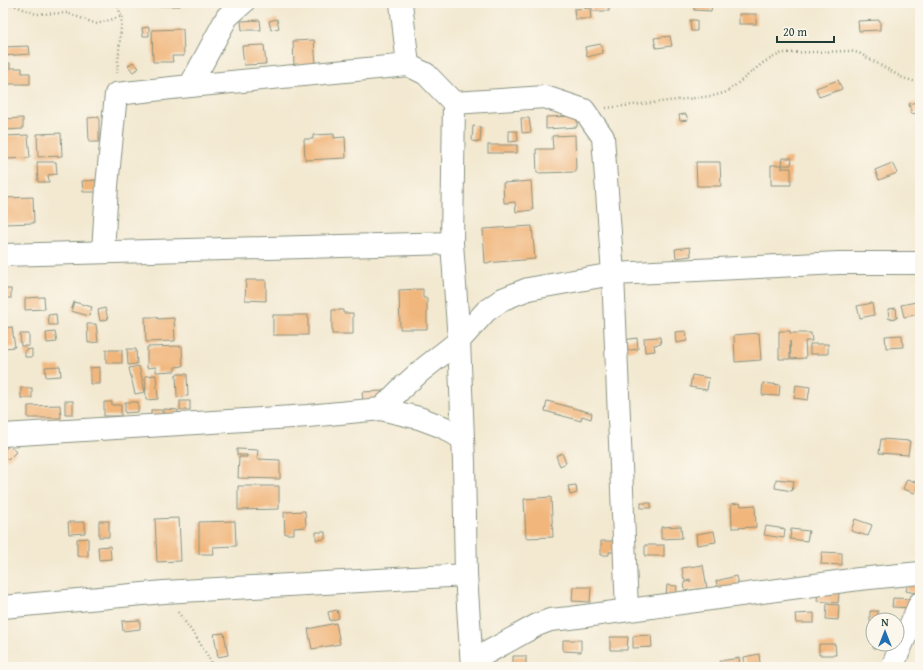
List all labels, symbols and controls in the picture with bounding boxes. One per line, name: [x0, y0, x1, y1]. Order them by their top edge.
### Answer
scale bar: [777, 18, 834, 44]
text: 20 m: [783, 23, 807, 40]
north arrow: [865, 612, 905, 652]
text: N: [881, 614, 889, 630]

